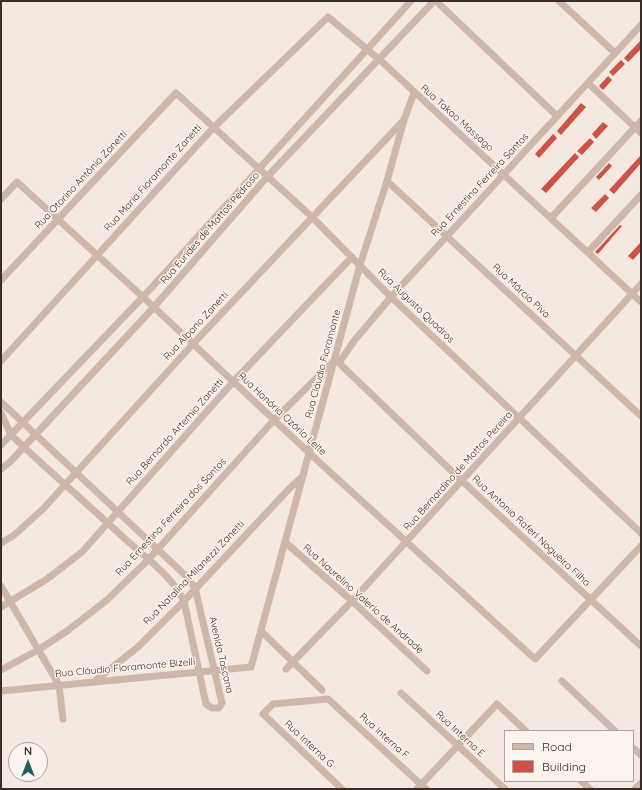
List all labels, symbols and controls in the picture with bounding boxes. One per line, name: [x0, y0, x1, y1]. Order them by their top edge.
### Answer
street label: Rua Takao Massago: [418, 82, 496, 154]
street label: Rua Maria Fioramonte Zanetti: [102, 122, 204, 234]
street label: Rua Otorino Antônio Zanetti: [32, 128, 130, 232]
street label: Rua Ernestina Ferreira Santos: [429, 131, 531, 239]
street label: Rua Eurídes de Mattos Pedroso: [158, 170, 262, 286]
street label: Rua Márcio Piva: [490, 261, 552, 321]
street label: Rua Augusto Quadros: [375, 266, 457, 346]
street label: Rua Albano Zanetti: [161, 289, 231, 363]
street label: Rua Cláudio Fioramonte: [303, 308, 343, 420]
street label: Rua Honória Ozório Leite: [235, 370, 329, 458]
street label: Rua Bernardo Artemio Zanetti: [124, 376, 226, 488]
street label: Rua Bernardino de Mattos Pereira: [401, 409, 515, 533]
street label: Rua Ernestina Ferreira dos Santos: [113, 456, 229, 578]
street label: Rua Antonio Raferl Nogueira Filho: [469, 473, 593, 589]
street label: Rua Natalina Milanezzi Zanetti: [141, 518, 247, 628]
street label: Rua Naurelino Valerio de Andrade: [300, 542, 426, 656]
street label: Avenida Toscana: [206, 615, 236, 695]
street label: Rua Cláudio Fioramonte Bizelli: [54, 656, 196, 680]
street label: Rua Interna E: [433, 708, 487, 760]
street label: Rua Interna F: [357, 711, 411, 761]
street label: Rua Interna G: [282, 718, 336, 770]
legend: [504, 730, 634, 782]
text: Road: [542, 739, 572, 754]
north arrow: [8, 742, 48, 782]
text: N: [24, 744, 32, 758]
text: Building: [542, 759, 586, 774]

